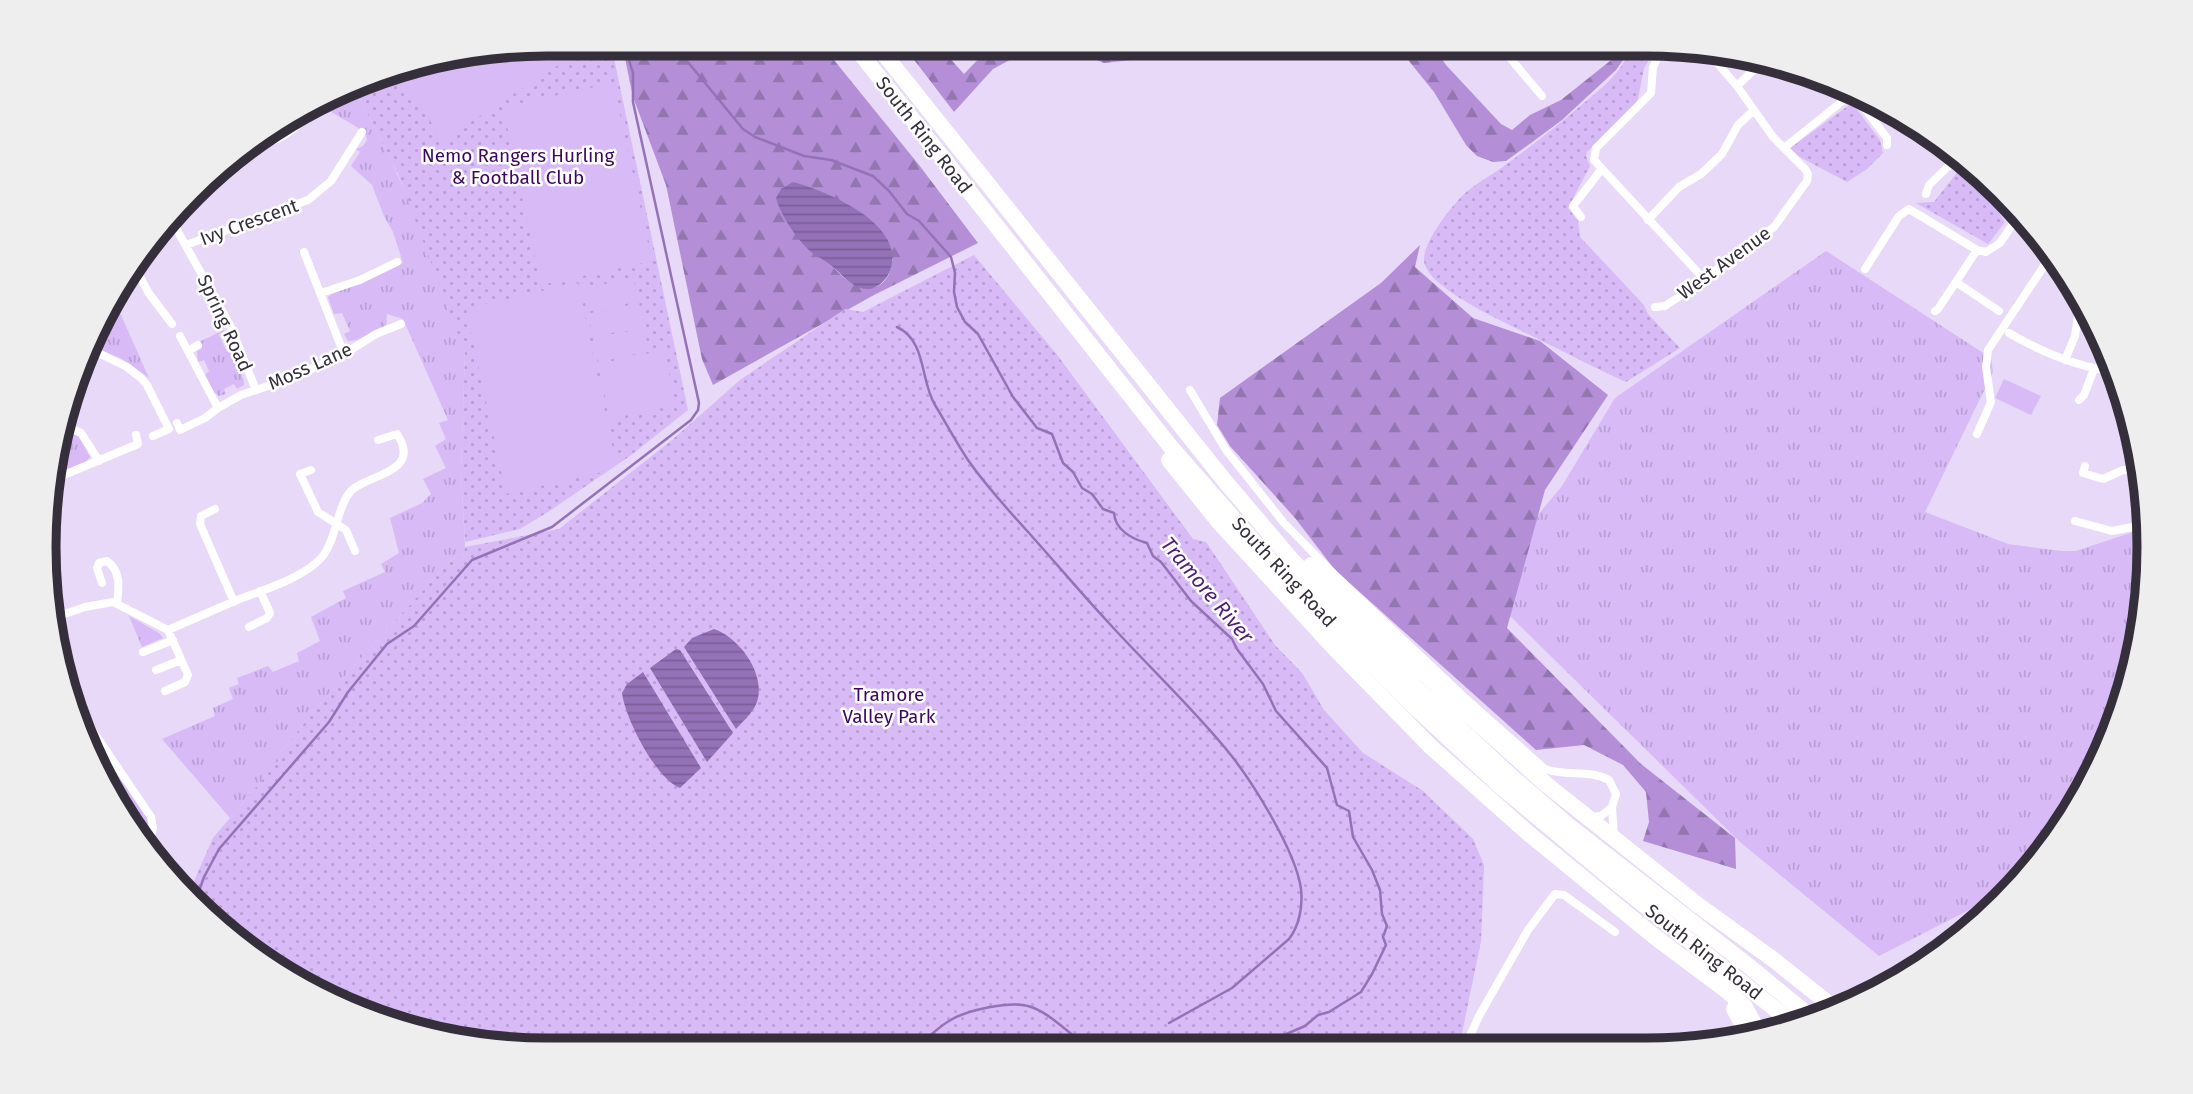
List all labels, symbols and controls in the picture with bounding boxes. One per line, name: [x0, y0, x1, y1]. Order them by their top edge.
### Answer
street label: South Ring Road: [871, 72, 977, 198]
park label: Nemo Rangers Hurling & Football Club: [422, 144, 614, 189]
street label: Ivy Crescent: [197, 194, 301, 250]
street label: West Avenue: [1673, 221, 1775, 305]
street label: Spring Road: [193, 271, 257, 375]
street label: Moss Lane: [264, 337, 356, 395]
street label: South Ring Road: [1227, 512, 1341, 632]
water label: Tramore River: [1155, 532, 1260, 649]
park label: Tramore Valley Park: [842, 683, 936, 728]
street label: South Ring Road: [1641, 899, 1767, 1005]

